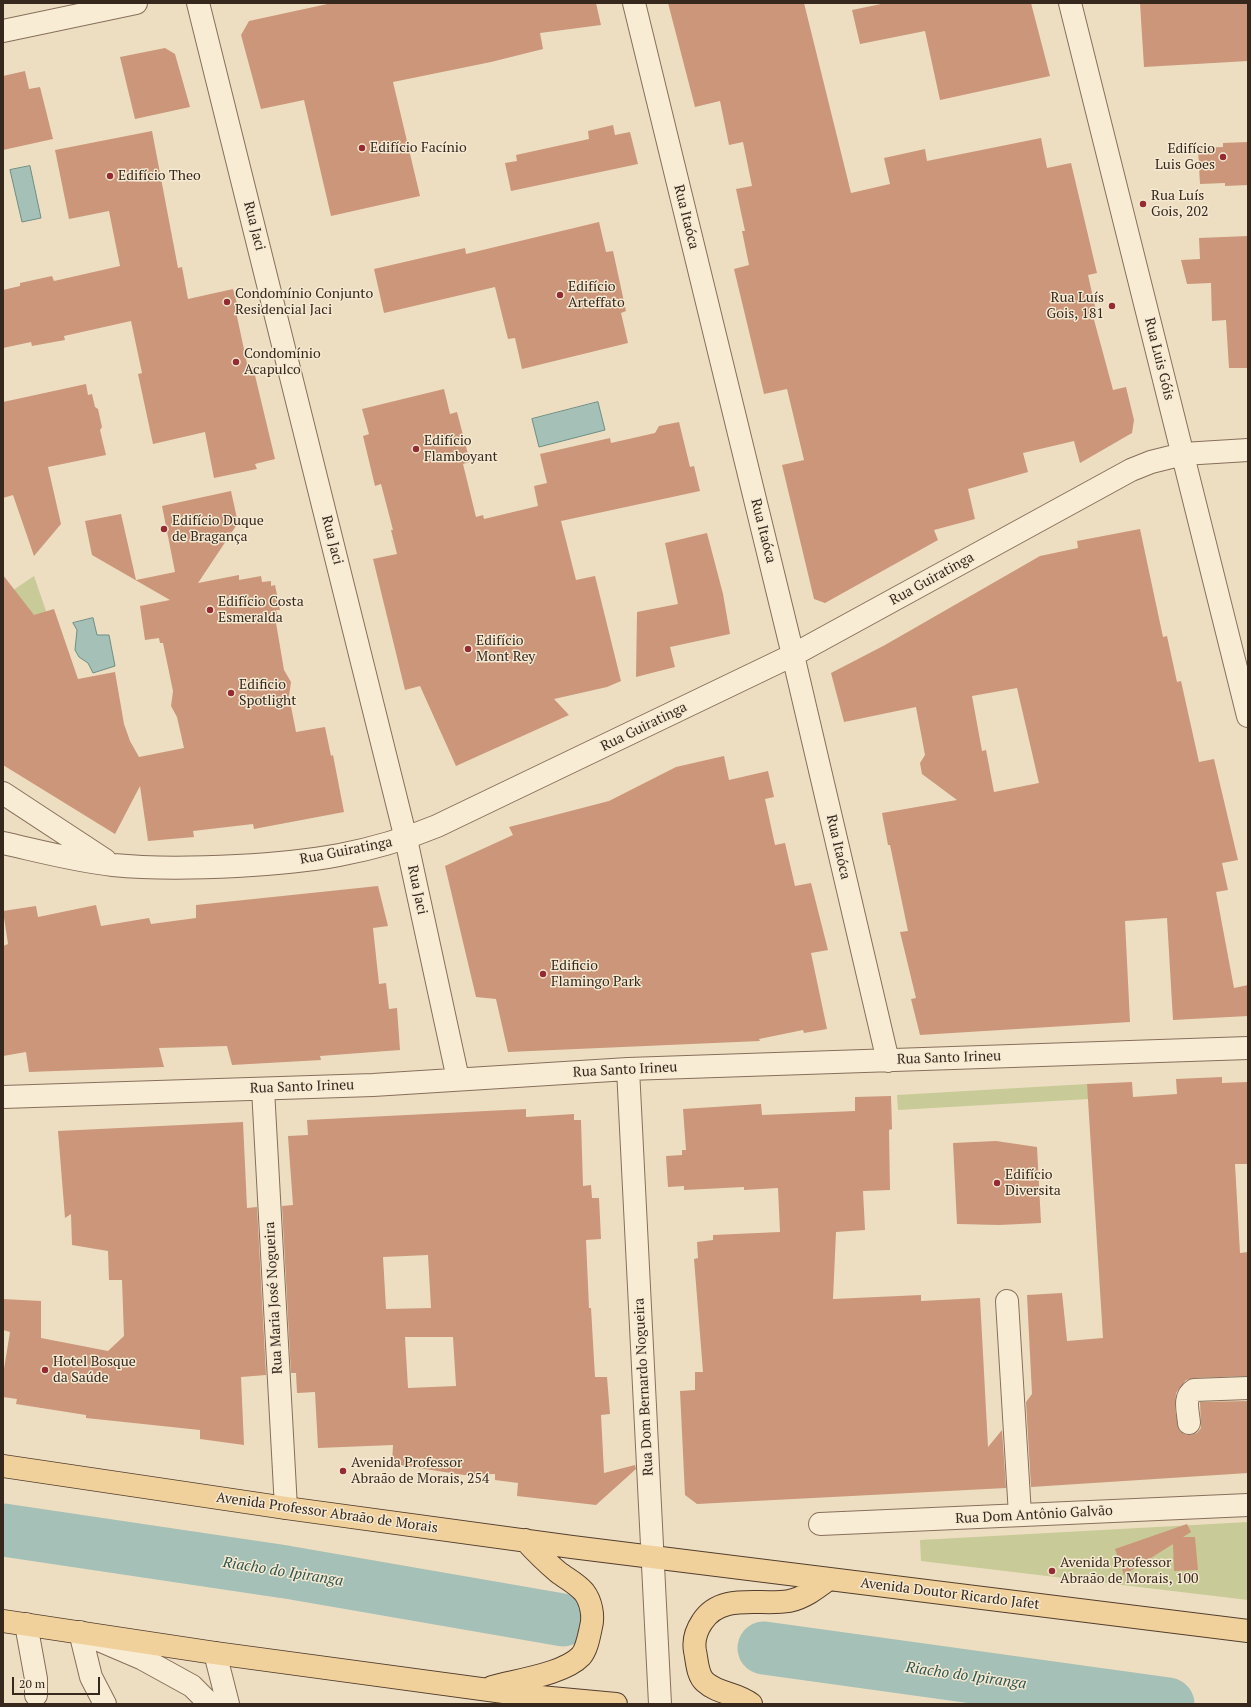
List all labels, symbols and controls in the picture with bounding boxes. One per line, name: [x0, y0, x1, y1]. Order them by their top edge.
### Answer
place label: Edifício Facínio: [370, 140, 467, 156]
place label: Edifício Luis Goes: [1155, 141, 1215, 174]
marker: Edifício Facínio: [357, 143, 367, 153]
marker: Edifício Luis Goes: [1218, 152, 1228, 162]
place label: Edifício Theo: [118, 168, 201, 184]
marker: Edifício Theo: [105, 171, 115, 181]
street label: Rua Itaóca: [670, 183, 702, 251]
place label: Rua Luís Gois, 202: [1151, 188, 1208, 220]
marker: Rua Luís Gois, 202: [1138, 199, 1148, 209]
street label: Rua Jaci: [240, 200, 268, 252]
place label: Edifício Arteffato: [568, 279, 625, 312]
place label: Condomínio Conjunto Residencial Jaci: [235, 286, 373, 318]
marker: Edifício Arteffato: [555, 290, 565, 300]
place label: Rua Luís Gois, 181: [1047, 290, 1104, 322]
marker: Condomínio Conjunto Residencial Jaci: [222, 297, 232, 307]
marker: Rua Luís Gois, 181: [1107, 301, 1117, 311]
street label: Rua Luis Góis: [1141, 316, 1177, 402]
place label: Condomínio Acapulco: [244, 346, 321, 378]
marker: Condomínio Acapulco: [231, 357, 241, 367]
place label: Edifício Flamboyant: [424, 433, 498, 466]
marker: Edifício Flamboyant: [411, 444, 421, 454]
street label: Rua Itaóca: [747, 497, 779, 565]
place label: Edifício Duque de Bragança: [172, 513, 264, 546]
street label: Rua Jaci: [318, 514, 346, 566]
marker: Edifício Duque de Bragança: [159, 524, 169, 534]
street label: Rua Guiratinga: [887, 549, 977, 609]
place label: Edifício Costa Esmeralda: [218, 594, 304, 626]
marker: Edifício Costa Esmeralda: [205, 605, 215, 615]
place label: Edifício Mont Rey: [476, 633, 535, 666]
marker: Edifício Mont Rey: [463, 644, 473, 654]
place label: Edificio Spotlight: [239, 677, 296, 710]
marker: Edificio Spotlight: [226, 688, 236, 698]
street label: Rua Guiratinga: [598, 699, 690, 755]
street label: Rua Itaóca: [822, 813, 854, 881]
street label: Rua Guiratinga: [298, 834, 394, 868]
street label: Rua Jaci: [404, 864, 430, 916]
place label: Edificio Flamingo Park: [551, 958, 641, 990]
marker: Edificio Flamingo Park: [538, 969, 548, 979]
street label: Rua Santo Irineu: [896, 1048, 1002, 1068]
street label: Rua Santo Irineu: [572, 1059, 678, 1081]
street label: Rua Santo Irineu: [249, 1077, 355, 1097]
place label: Edifício Diversita: [1005, 1167, 1061, 1200]
marker: Edifício Diversita: [992, 1178, 1002, 1188]
street label: Rua Maria José Nogueira: [262, 1221, 286, 1375]
street label: Rua Dom Bernardo Nogueira: [631, 1298, 657, 1476]
place label: Hotel Bosque da Saúde: [53, 1354, 136, 1386]
marker: Hotel Bosque da Saúde: [40, 1365, 50, 1375]
place label: Avenida Professor Abraão de Morais, 254: [351, 1455, 489, 1488]
marker: Avenida Professor Abraão de Morais, 254: [338, 1466, 348, 1476]
street label: Avenida Professor Abraão de Morais: [215, 1489, 439, 1537]
street label: Rua Dom Antônio Galvão: [955, 1502, 1113, 1528]
water label: Riacho do Ipiranga: [222, 1554, 344, 1590]
place label: Avenida Professor Abraão de Morais, 100: [1060, 1555, 1198, 1588]
marker: Avenida Professor Abraão de Morais, 100: [1047, 1566, 1057, 1576]
street label: Avenida Doutor Ricardo Jafet: [860, 1575, 1040, 1613]
water label: Riacho do Ipiranga: [905, 1659, 1027, 1693]
scale bar: [14, 1669, 102, 1695]
text: 20 m: [19, 1676, 45, 1691]

